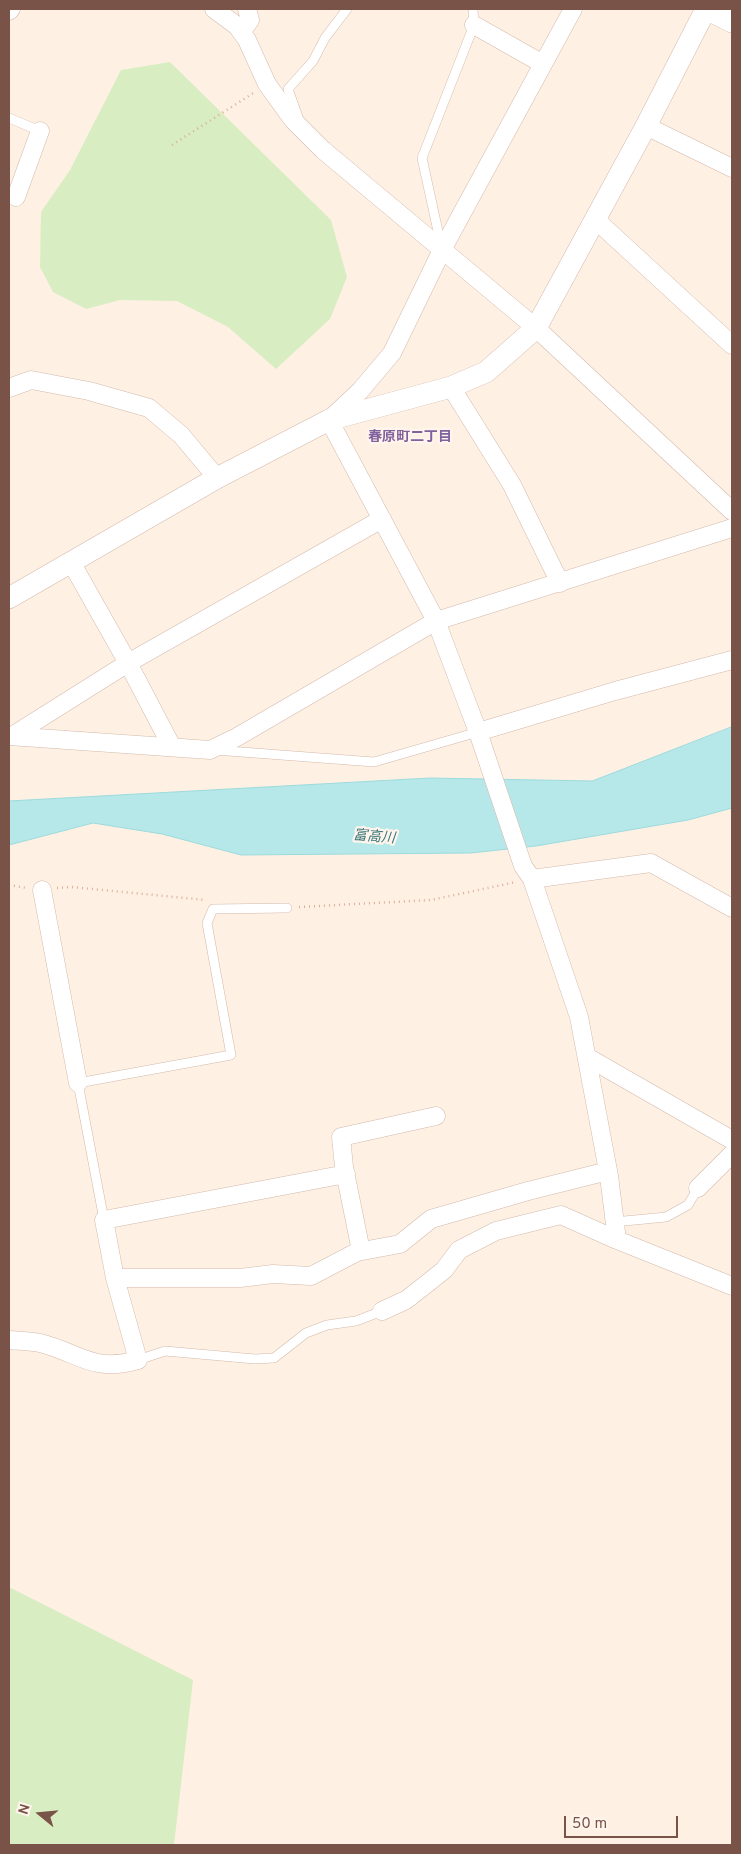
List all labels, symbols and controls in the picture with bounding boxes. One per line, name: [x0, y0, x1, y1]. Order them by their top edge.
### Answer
district label: 春原町二丁目: [368, 430, 452, 446]
water label: 富高川: [352, 828, 396, 848]
north arrow: [15, 1789, 65, 1839]
text: N: [16, 1802, 35, 1817]
scale bar: [566, 1806, 680, 1838]
text: 50 m: [572, 1815, 607, 1834]

